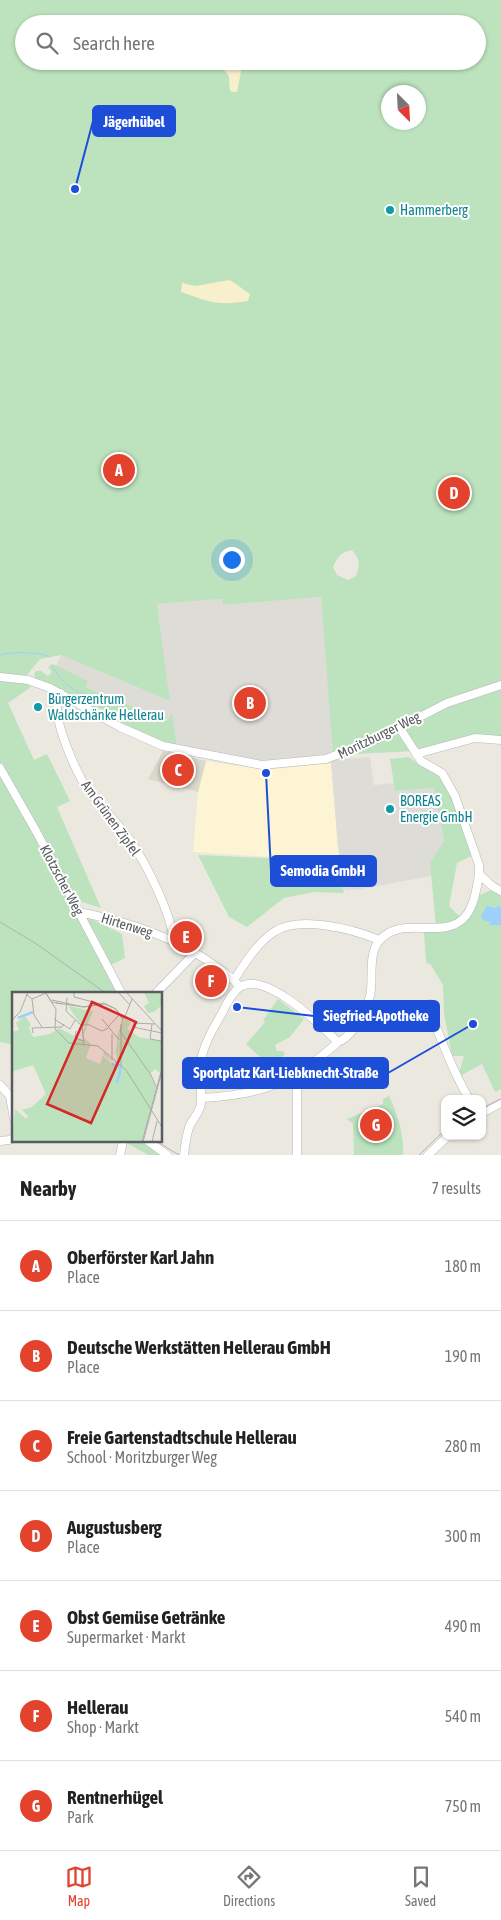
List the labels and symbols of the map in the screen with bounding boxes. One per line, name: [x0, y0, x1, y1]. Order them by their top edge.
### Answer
north arrow: [381, 85, 426, 130]
callout: Jägerhübel: [93, 106, 175, 136]
text: Jägerhübel: [102, 113, 166, 130]
place label: Hammerberg: [400, 202, 468, 218]
marker: Hammerberg: [384, 204, 396, 216]
pin: A: [103, 451, 135, 489]
pin: D: [438, 474, 470, 512]
your location: [219, 547, 245, 573]
pin: B: [234, 684, 266, 722]
place label: Bürgerzentrum Waldschänke Hellerau: [48, 691, 164, 723]
marker: Bürgerzentrum Waldschänke Hellerau: [32, 701, 44, 713]
street label: Moritzburger Weg: [335, 708, 423, 762]
pin: C: [162, 751, 194, 789]
street label: Am Grünen Zipfel: [78, 777, 144, 859]
place label: BOREAS Energie GmbH: [400, 793, 473, 825]
marker: BOREAS Energie GmbH: [384, 803, 396, 815]
street label: Klotzscher Weg: [37, 842, 87, 918]
callout: Semodia GmbH: [271, 856, 376, 886]
text: Semodia GmbH: [280, 862, 366, 879]
street label: Hirtenweg: [99, 910, 155, 940]
pin: E: [170, 918, 202, 956]
pin: F: [195, 962, 227, 1000]
inset map: [12, 992, 162, 1142]
callout: Siegfried-Apotheke: [314, 1001, 439, 1031]
text: Siegfried-Apotheke: [323, 1007, 429, 1024]
callout: Sportplatz Karl-Liebknecht-Straße: [183, 1058, 388, 1088]
text: Sportplatz Karl-Liebknecht-Straße: [193, 1064, 379, 1081]
pin: G: [360, 1106, 392, 1144]

